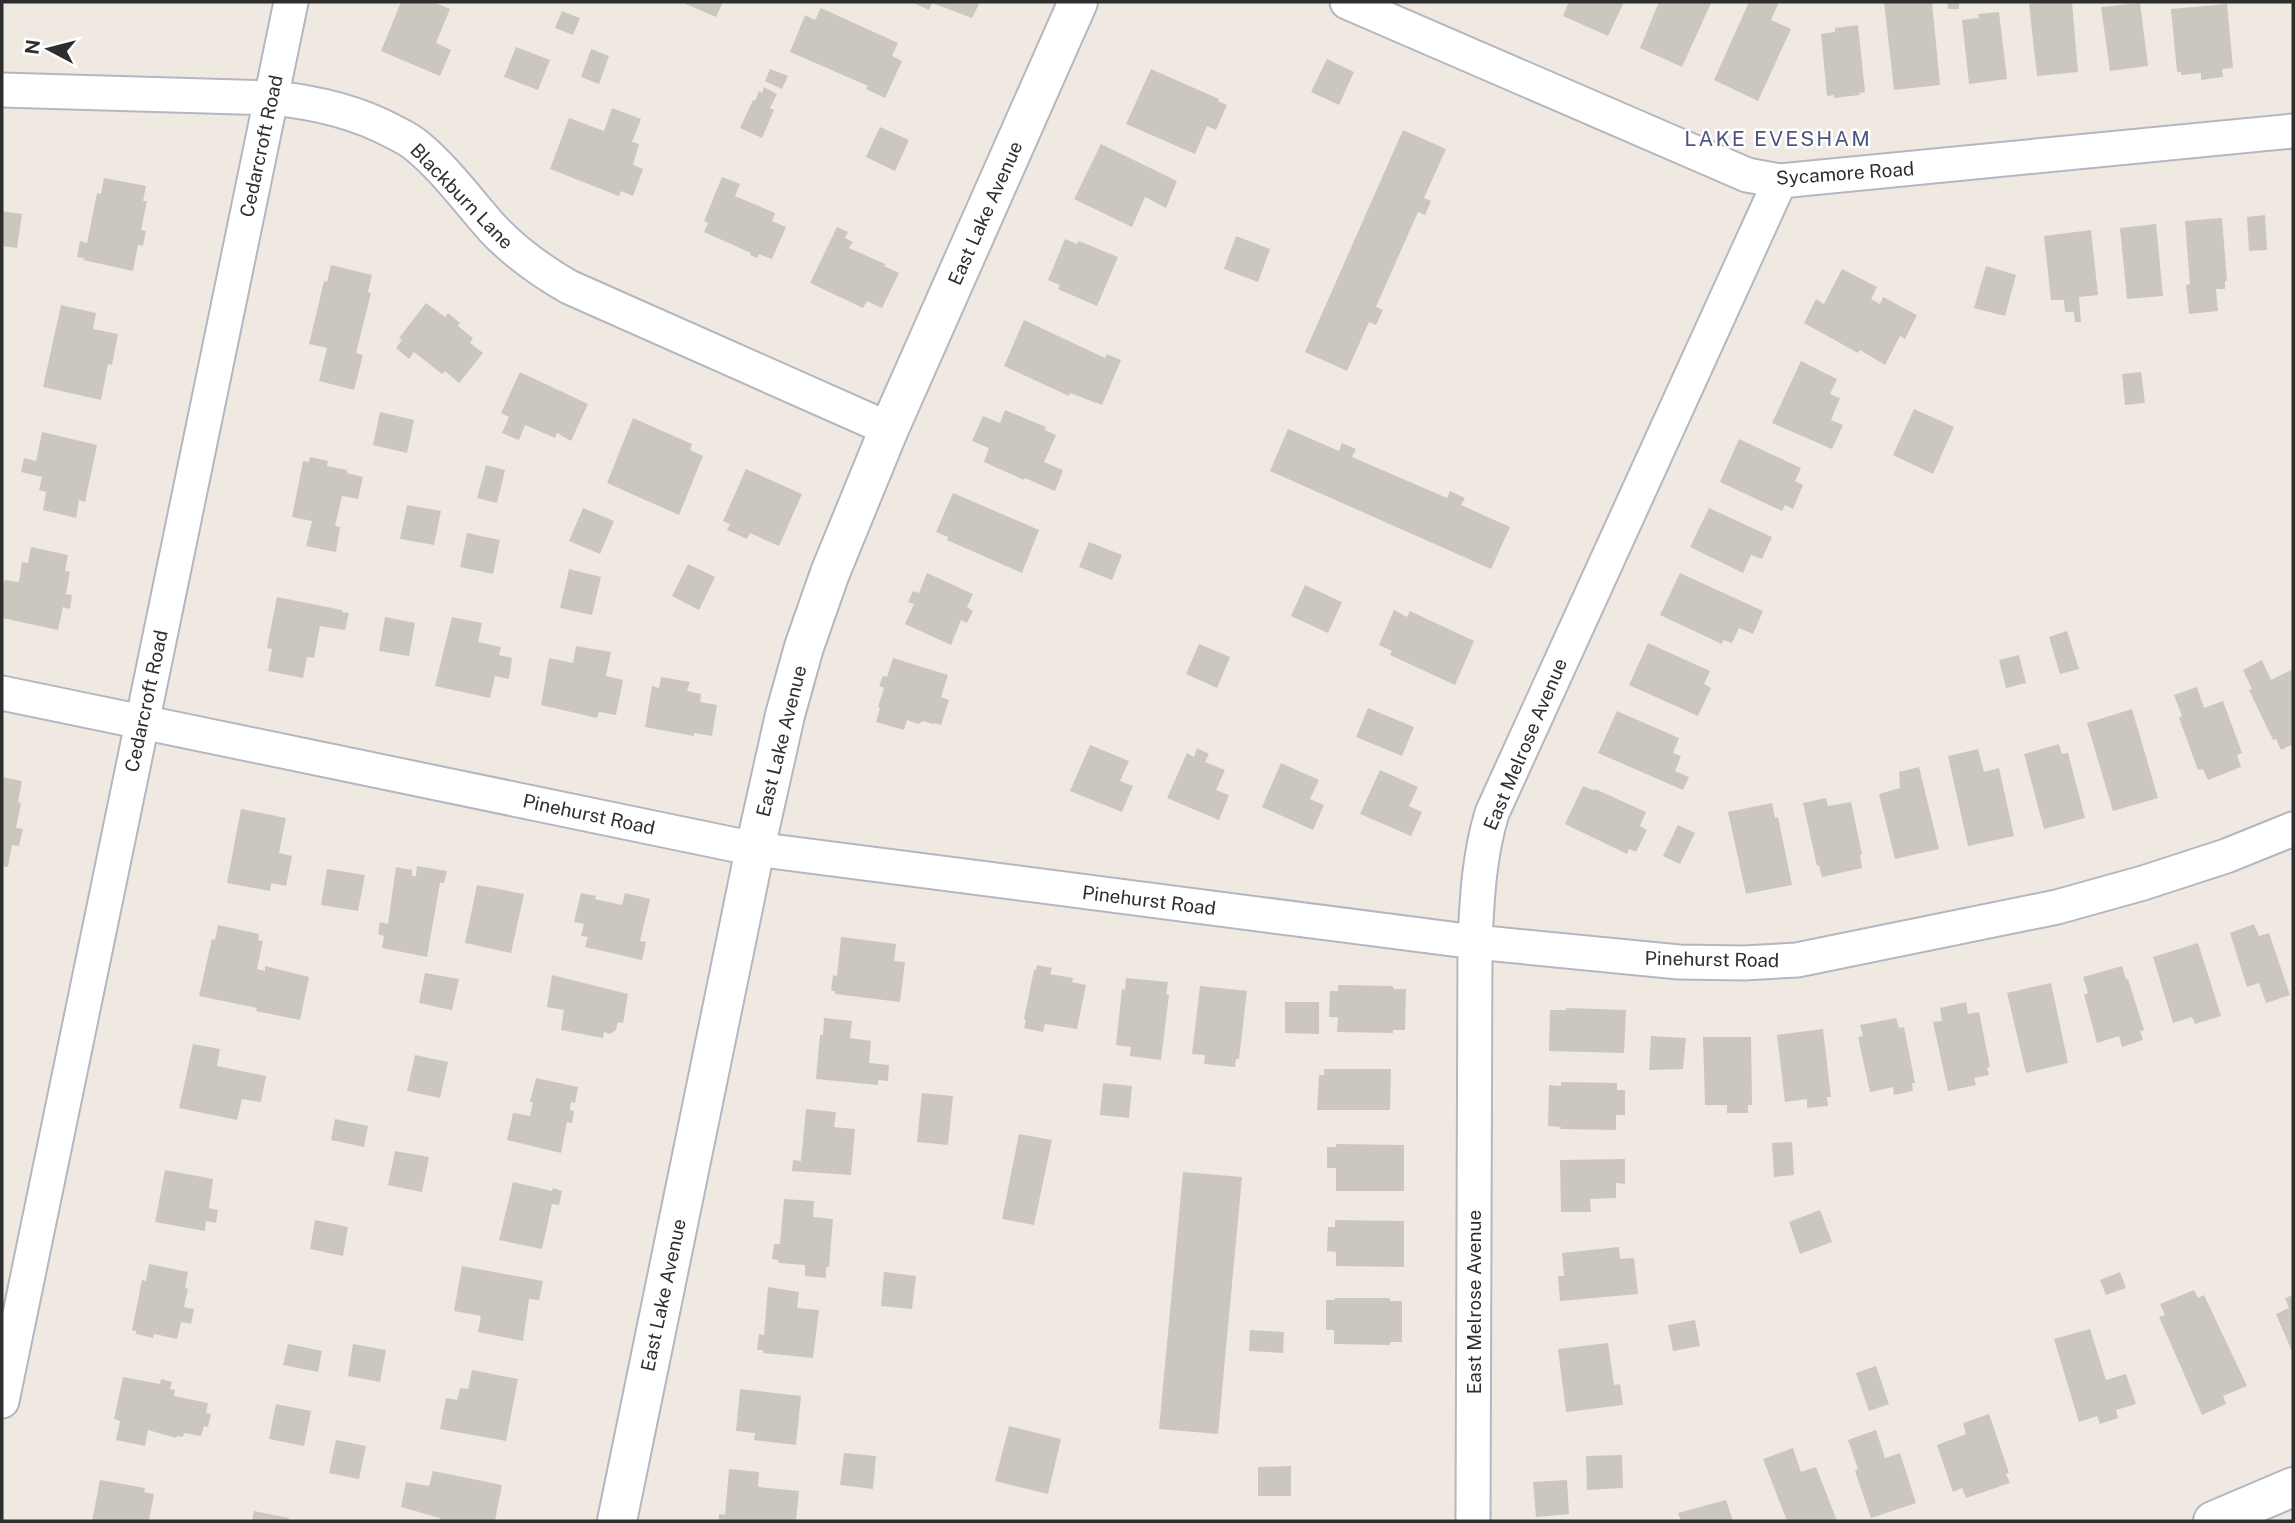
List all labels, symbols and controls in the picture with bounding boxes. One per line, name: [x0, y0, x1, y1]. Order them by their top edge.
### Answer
north arrow: [14, 14, 84, 84]
text: N: [20, 38, 44, 56]
street label: Cedarcroft Road: [235, 73, 287, 219]
district label: LAKE EVESHAM: [1684, 126, 1872, 151]
street label: East Lake Avenue: [943, 138, 1027, 288]
street label: Blackburn Lane: [406, 139, 518, 253]
street label: Sycamore Road: [1775, 157, 1915, 189]
street label: Cedarcroft Road: [120, 628, 172, 774]
street label: East Melrose Avenue: [1479, 655, 1571, 833]
street label: East Lake Avenue: [752, 663, 810, 819]
street label: Pinehurst Road: [521, 789, 657, 839]
street label: Pinehurst Road: [1081, 881, 1217, 919]
street label: Pinehurst Road: [1645, 947, 1779, 971]
street label: East Melrose Avenue: [1463, 1210, 1485, 1394]
street label: East Lake Avenue: [636, 1217, 690, 1373]

